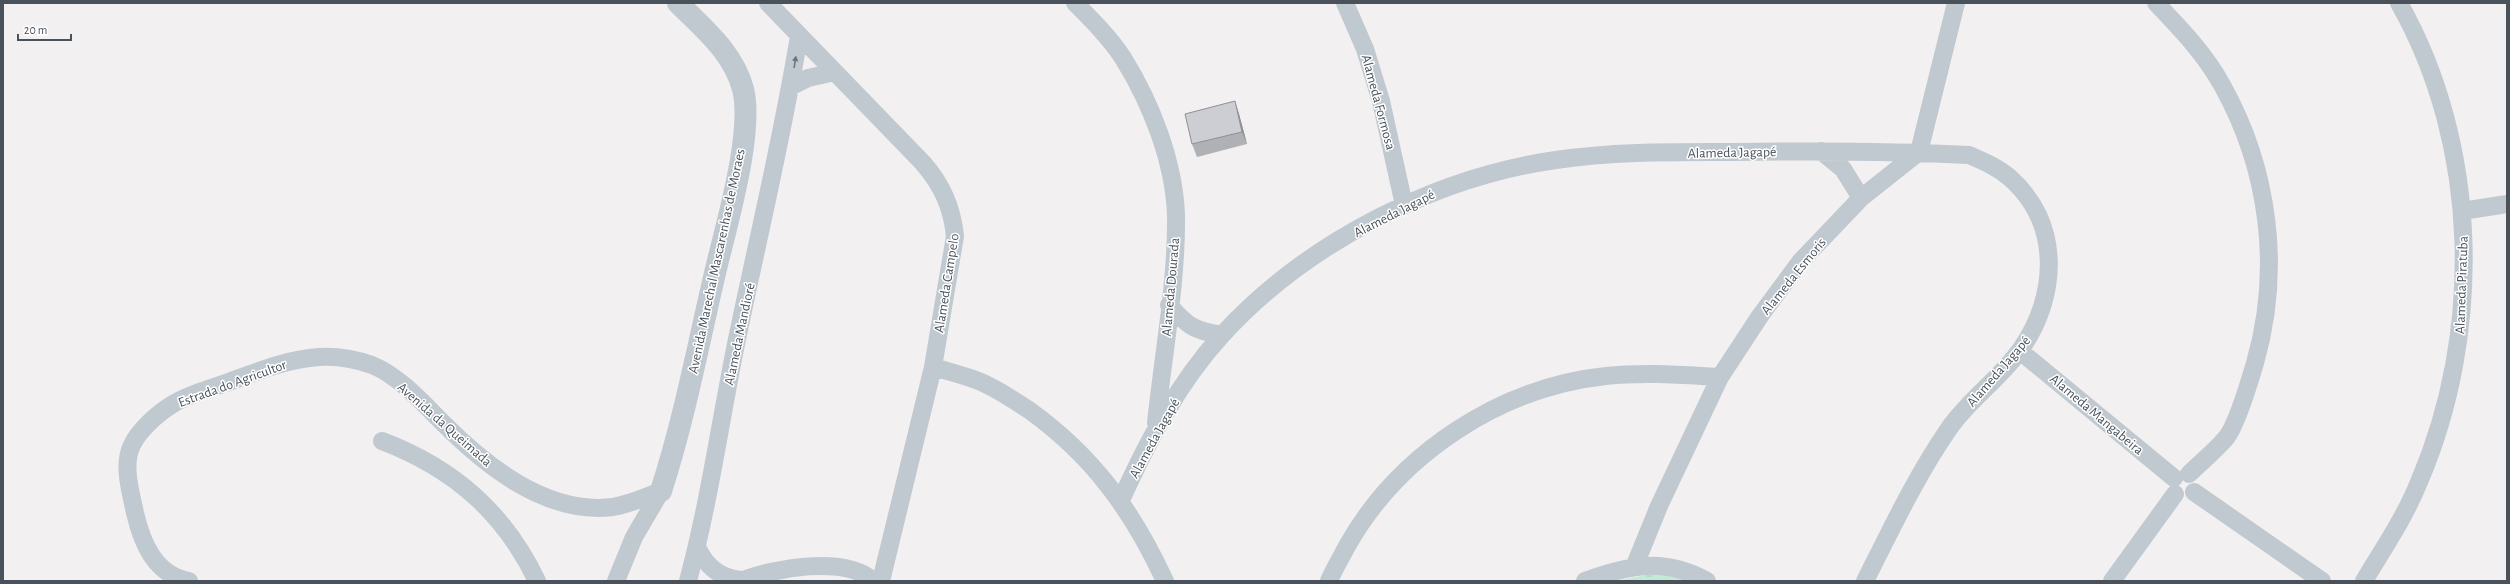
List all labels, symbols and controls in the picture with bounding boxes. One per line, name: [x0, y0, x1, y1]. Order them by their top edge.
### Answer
scale bar: [18, 16, 71, 42]
text: 20 m: [24, 24, 47, 36]
street label: Alameda Formosa: [1359, 53, 1398, 152]
one-way arrow: [792, 56, 798, 68]
street label: Alameda Jagapé: [1688, 145, 1777, 161]
street label: Avenida Marechal Mascarenhas de Moraes: [686, 148, 748, 375]
street label: Alameda Jagapé: [1352, 188, 1437, 240]
street label: Alameda Campelo: [932, 232, 962, 334]
street label: Alameda Esmoris: [1759, 235, 1829, 318]
street label: Alameda Piratuba: [2453, 235, 2471, 334]
street label: Alameda Dourada: [1160, 237, 1182, 337]
street label: Alameda Mandioré: [722, 282, 758, 387]
street label: Alameda Jagapé: [1964, 334, 2033, 410]
street label: Estrada do Agricultor: [176, 358, 289, 410]
street label: Alameda Mangabeira: [2047, 372, 2146, 458]
street label: Avenida da Queimada: [394, 380, 495, 470]
street label: Alameda Jagapé: [1127, 396, 1183, 481]

